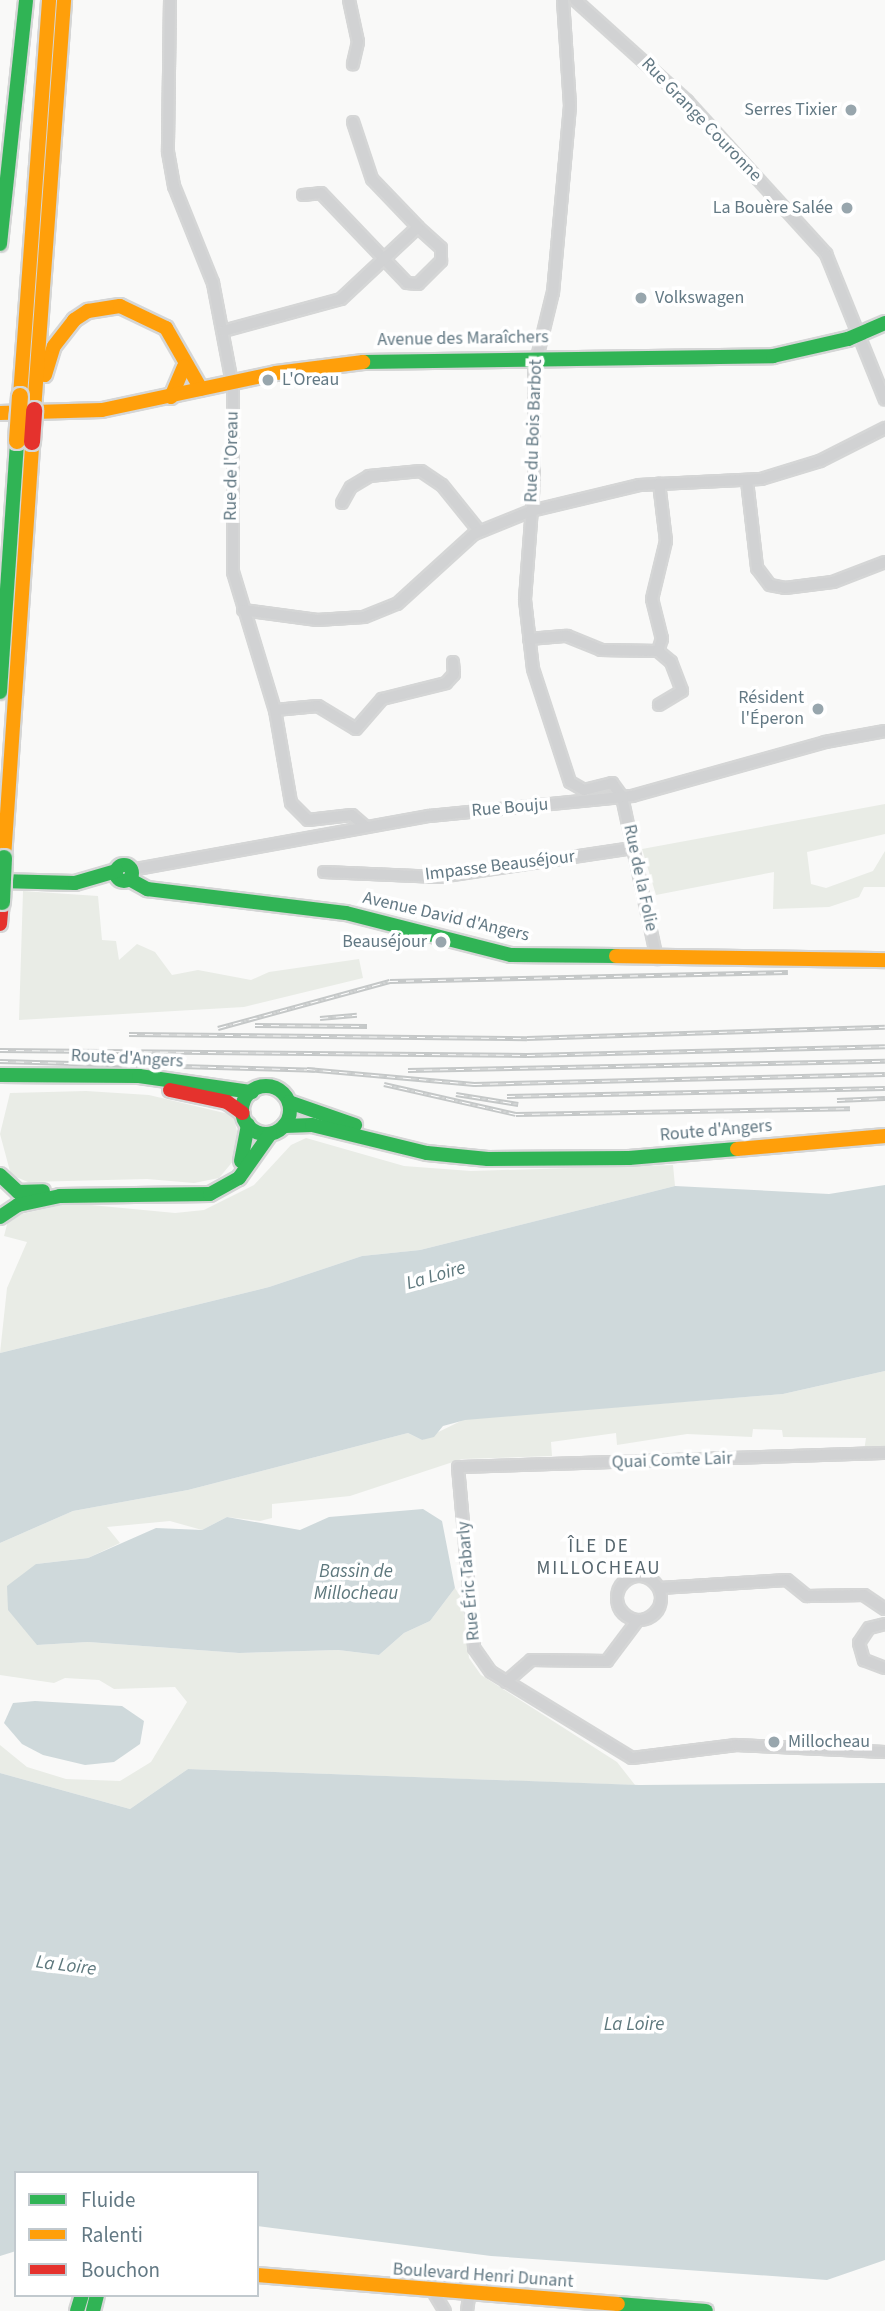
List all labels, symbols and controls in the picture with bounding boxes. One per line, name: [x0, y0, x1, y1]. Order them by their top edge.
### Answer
street label: Rue Grange Couronne: [636, 54, 766, 186]
place label: Serres Tixier: [744, 99, 837, 121]
marker: Serres Tixier: [843, 102, 859, 118]
place label: La Bouère Salée: [713, 197, 833, 219]
marker: La Bouère Salée: [839, 200, 855, 216]
place label: Volkswagen: [655, 287, 744, 309]
marker: Volkswagen: [633, 290, 649, 306]
street label: Avenue des Maraîchers: [377, 327, 549, 351]
street label: Rue du Bois Barbot: [521, 359, 547, 503]
place label: L'Oreau: [282, 369, 339, 391]
marker: L'Oreau: [260, 372, 276, 388]
street label: Rue de l'Oreau: [220, 411, 244, 521]
place label: Résident l'Éperon: [738, 688, 804, 730]
marker: Résident l'Éperon: [810, 701, 826, 717]
street label: Rue Bouju: [471, 794, 549, 822]
street label: Rue de la Folie: [618, 823, 662, 933]
street label: Impasse Beauséjour: [424, 846, 576, 886]
street label: Avenue David d'Angers: [361, 887, 531, 947]
place label: Beauséjour: [342, 931, 427, 953]
marker: Beauséjour: [433, 934, 449, 950]
street label: Route d'Angers: [70, 1045, 184, 1073]
street label: Route d'Angers: [659, 1115, 773, 1147]
water label: La Loire: [404, 1257, 468, 1295]
street label: Quai Comte Lair: [611, 1448, 733, 1474]
street label: Rue Éric Tabarly: [453, 1520, 485, 1642]
district label: ÎLE DE MILLOCHEAU: [538, 1536, 660, 1580]
water label: Bassin de Millocheau: [314, 1561, 398, 1605]
place label: Millocheau: [788, 1731, 870, 1753]
marker: Millocheau: [766, 1734, 782, 1750]
water label: La Loire: [34, 1951, 98, 1981]
water label: La Loire: [604, 2014, 664, 2036]
legend: [14, 2171, 259, 2297]
text: Fluide: [81, 2185, 135, 2215]
text: Ralenti: [81, 2220, 143, 2250]
text: Bouchon: [81, 2255, 160, 2285]
street label: Boulevard Henri Dunant: [392, 2259, 574, 2293]

